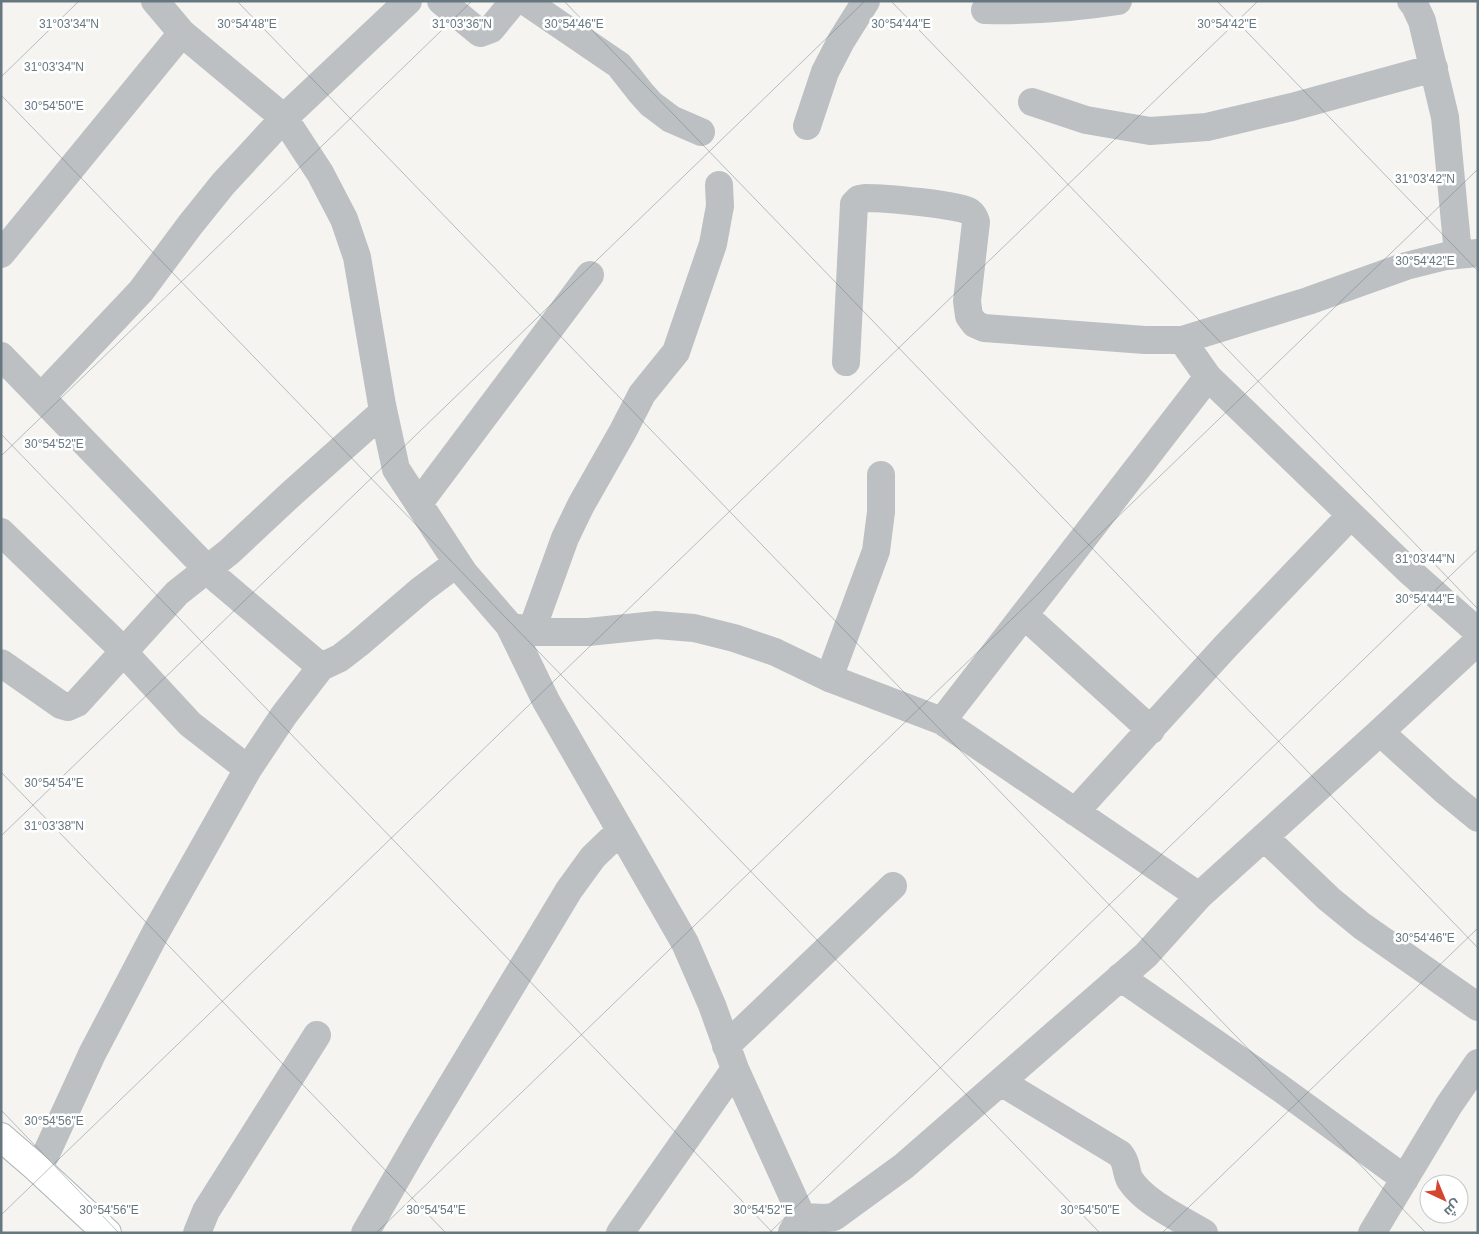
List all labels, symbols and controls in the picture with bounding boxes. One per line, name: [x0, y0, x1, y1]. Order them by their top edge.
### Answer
text: 31°03'34"N: [39, 17, 99, 31]
text: 30°54'48"E: [217, 17, 277, 31]
text: 31°03'36"N: [432, 17, 492, 31]
text: 30°54'46"E: [544, 17, 604, 31]
text: 30°54'44"E: [871, 17, 931, 31]
text: 30°54'42"E: [1197, 17, 1257, 31]
text: 31°03'34"N: [24, 60, 84, 74]
text: 30°54'50"E: [24, 99, 84, 113]
text: 31°03'42"N: [1395, 172, 1455, 186]
text: 30°54'42"E: [1395, 254, 1455, 268]
text: 30°54'52"E: [24, 437, 84, 451]
text: 31°03'44"N: [1395, 552, 1455, 566]
text: 30°54'44"E: [1395, 592, 1455, 606]
text: 30°54'54"E: [24, 776, 84, 790]
text: 31°03'38"N: [24, 819, 84, 833]
text: 30°54'46"E: [1395, 931, 1455, 945]
text: 30°54'56"E: [24, 1114, 84, 1128]
north arrow: [1419, 1174, 1469, 1224]
text: ش: [1440, 1196, 1465, 1220]
text: 30°54'56"E: [79, 1203, 139, 1217]
text: 30°54'54"E: [406, 1203, 466, 1217]
text: 30°54'52"E: [733, 1203, 793, 1217]
text: 30°54'50"E: [1060, 1203, 1120, 1217]

